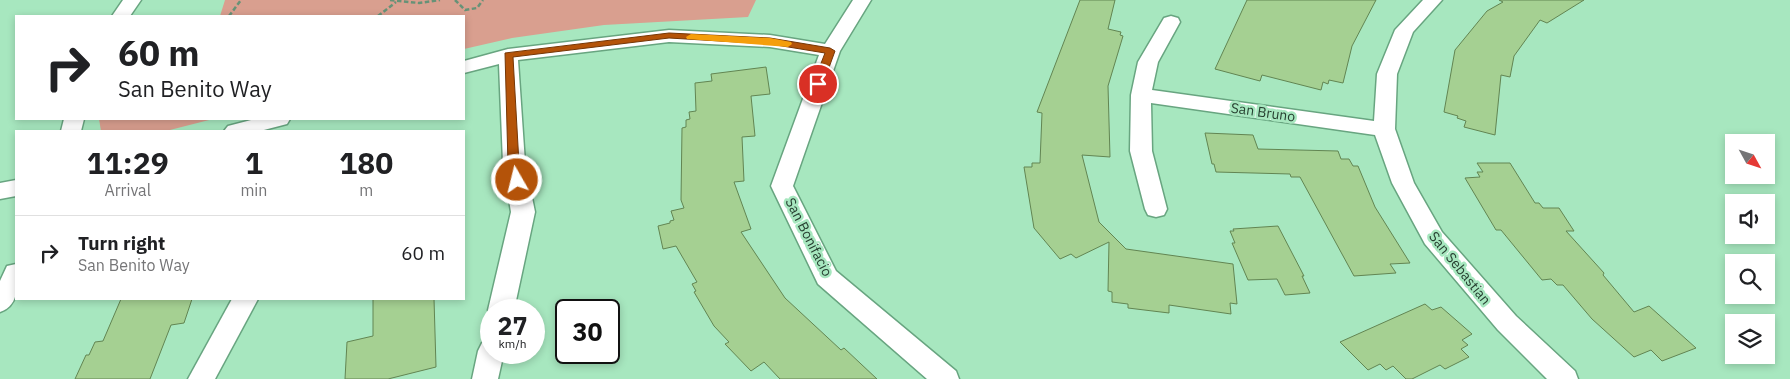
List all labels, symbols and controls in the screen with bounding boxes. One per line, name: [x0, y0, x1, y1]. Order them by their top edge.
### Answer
text: 60 m: [118, 30, 200, 76]
icon: right: [35, 35, 100, 100]
pin: [797, 63, 839, 105]
icon: arrive: [804, 70, 832, 98]
text: San Benito Way: [118, 74, 272, 103]
street label: San Bruno: [1230, 99, 1297, 125]
north arrow: [1725, 134, 1775, 184]
map controls: [1725, 134, 1775, 364]
text: 11:29: [87, 143, 169, 182]
text: 1: [245, 143, 263, 182]
text: 180: [339, 143, 393, 182]
position arrow: [490, 153, 542, 205]
text: Arrival: [104, 180, 151, 200]
text: min: [240, 180, 267, 200]
text: m: [359, 180, 373, 200]
button: sound: [1725, 194, 1775, 244]
street label: San Bonifacio: [782, 195, 837, 279]
street label: San Sebastian: [1425, 228, 1495, 308]
text: Turn right: [78, 231, 165, 255]
icon: right: [35, 239, 63, 267]
text: 60 m: [401, 241, 445, 265]
button: search: [1725, 254, 1775, 304]
text: San Benito Way: [78, 255, 190, 275]
speed limit sign: 30: [555, 299, 620, 364]
text: 27: [497, 309, 528, 342]
button: layers: [1725, 314, 1775, 364]
text: km/h: [498, 336, 527, 351]

